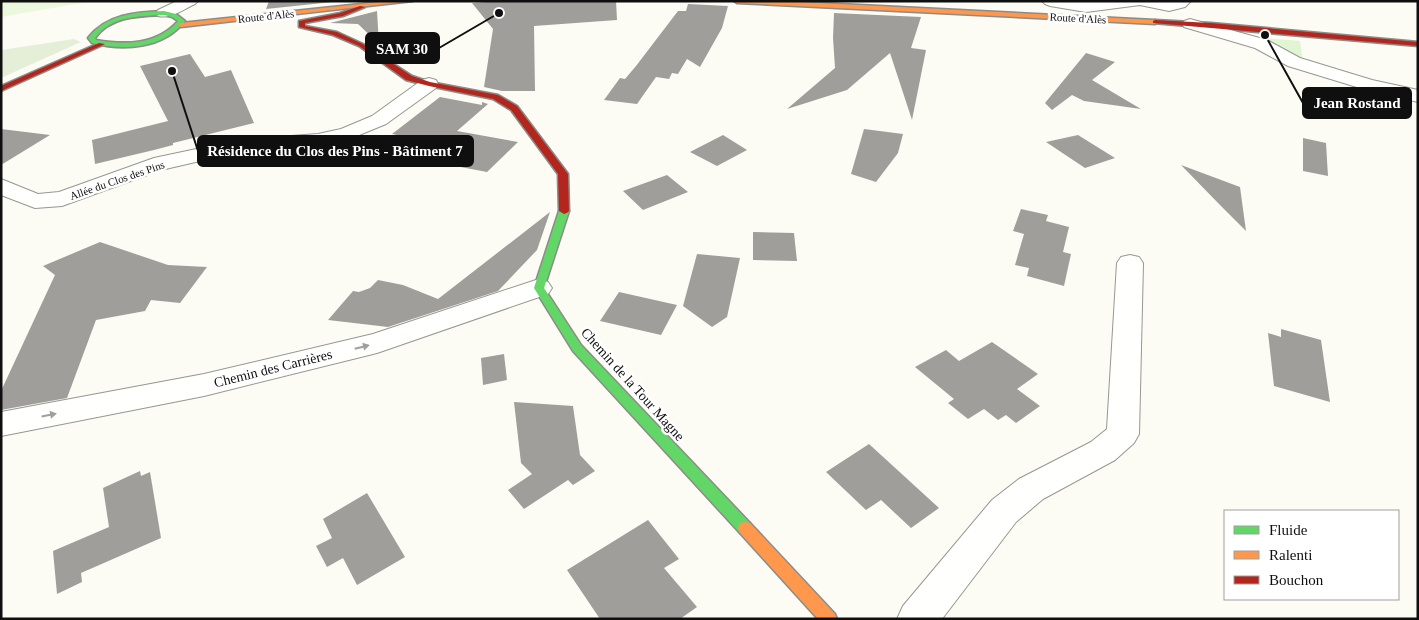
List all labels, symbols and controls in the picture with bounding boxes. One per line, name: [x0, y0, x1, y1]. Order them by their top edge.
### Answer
street label: Route d'Alès: [237, 7, 295, 25]
street label: Route d'Alès: [1049, 11, 1107, 25]
callout: SAM 30: [366, 33, 439, 63]
text: SAM 30: [376, 41, 428, 57]
callout: Jean Rostand: [1303, 88, 1411, 118]
text: Jean Rostand: [1313, 95, 1401, 111]
callout: Résidence du Clos des Pins - Bâtiment 7: [198, 136, 473, 166]
text: Résidence du Clos des Pins - Bâtiment 7: [207, 143, 463, 159]
street label: Allée du Clos des Pins: [68, 158, 166, 202]
street label: Chemin de la Tour Magne: [578, 325, 687, 444]
one-way arrow: [354, 343, 369, 351]
street label: Chemin des Carrières: [212, 347, 334, 390]
one-way arrow: [42, 411, 57, 419]
legend: [1224, 510, 1399, 600]
text: Fluide: [1269, 522, 1308, 538]
text: Ralenti: [1269, 547, 1312, 563]
text: Bouchon: [1269, 572, 1324, 588]

